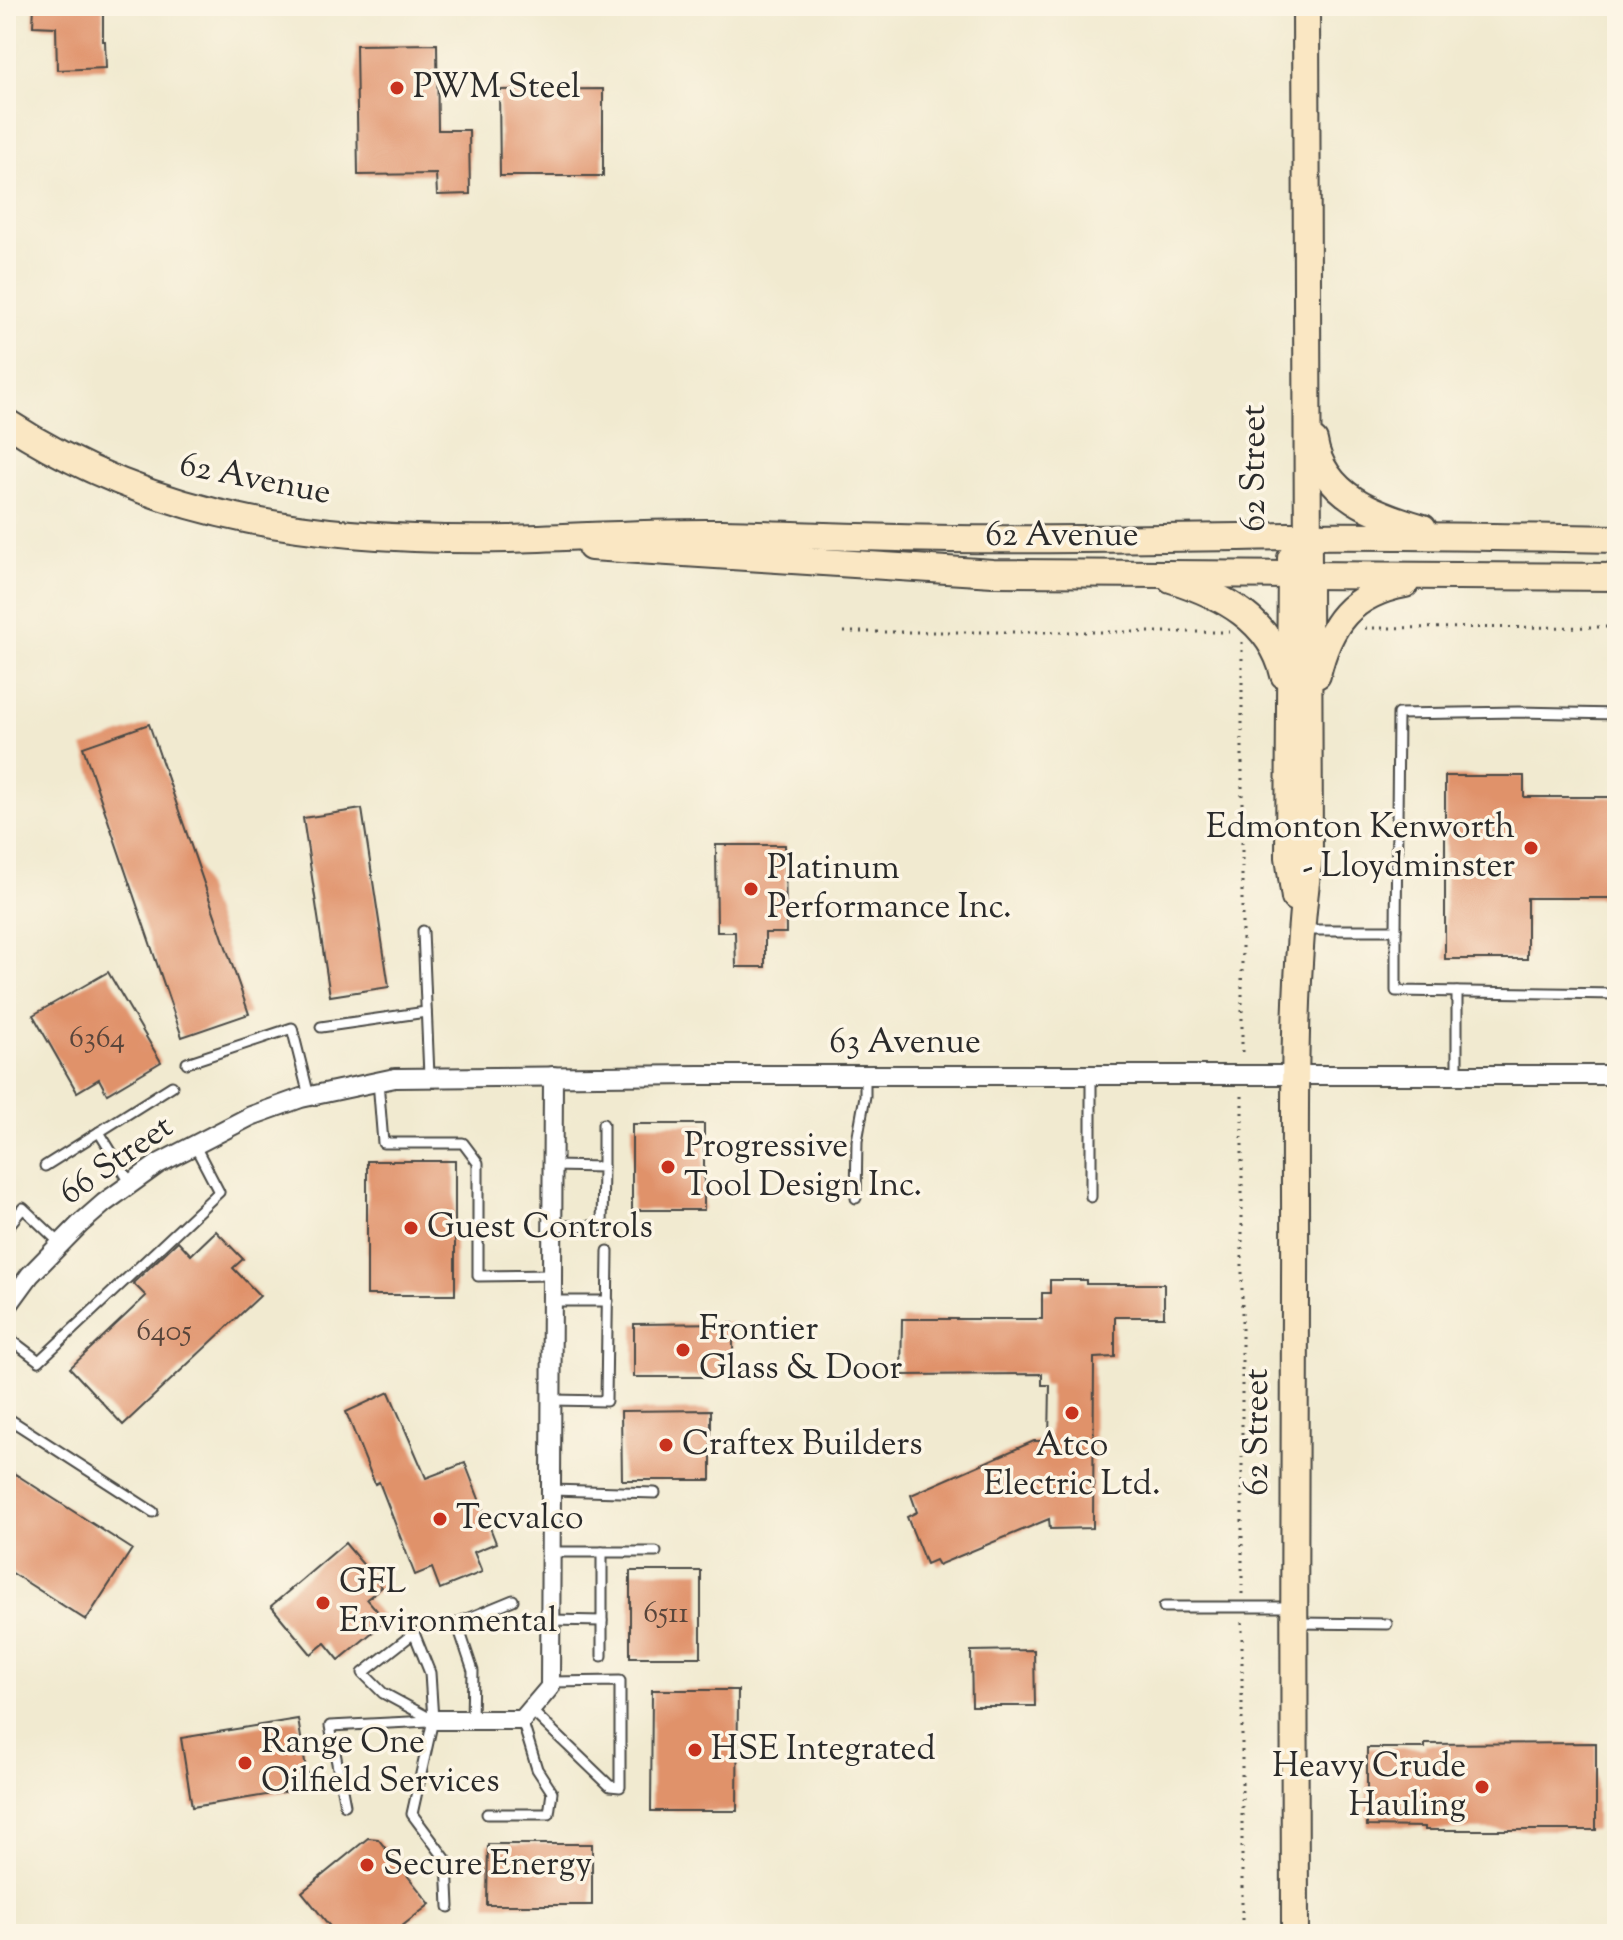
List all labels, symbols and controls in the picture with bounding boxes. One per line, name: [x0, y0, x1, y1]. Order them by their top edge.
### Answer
place label: PWM Steel: [413, 64, 581, 113]
marker: PWM Steel: [388, 79, 406, 97]
street label: 62 Street: [1231, 404, 1280, 532]
street label: 62 Avenue: [175, 441, 335, 519]
street label: 62 Avenue: [985, 512, 1139, 561]
place label: Edmonton Kenworth - Lloydminster: [1206, 804, 1515, 892]
marker: Edmonton Kenworth - Lloydminster: [1522, 839, 1540, 857]
place label: Platinum Performance Inc.: [767, 845, 1012, 933]
marker: Platinum Performance Inc.: [742, 880, 760, 898]
house number: 6364: [69, 1018, 125, 1061]
street label: 63 Avenue: [829, 1019, 981, 1068]
street label: 66 Street: [50, 1104, 184, 1218]
place label: Progressive Tool Design Inc.: [684, 1123, 922, 1211]
marker: Progressive Tool Design Inc.: [659, 1158, 677, 1176]
place label: Guest Controls: [427, 1204, 653, 1253]
marker: Guest Controls: [402, 1219, 420, 1237]
place label: Frontier Glass & Door: [699, 1306, 903, 1394]
house number: 6405: [136, 1311, 192, 1354]
marker: Frontier Glass & Door: [674, 1341, 692, 1359]
street label: 62 Street: [1234, 1368, 1283, 1496]
marker: Atco Electric Ltd.: [1063, 1404, 1081, 1422]
place label: Craftex Builders: [682, 1421, 923, 1470]
place label: Atco Electric Ltd.: [984, 1422, 1160, 1510]
marker: Craftex Builders: [657, 1436, 675, 1454]
place label: Tecvalco: [456, 1495, 584, 1544]
marker: Tecvalco: [431, 1510, 449, 1528]
place label: GFL Environmental: [339, 1559, 558, 1647]
house number: 6511: [643, 1593, 689, 1636]
marker: GFL Environmental: [314, 1594, 332, 1612]
place label: Range One Oilfield Services: [261, 1719, 500, 1807]
place label: HSE Integrated: [711, 1726, 936, 1775]
marker: HSE Integrated: [686, 1741, 704, 1759]
place label: Heavy Crude Hauling: [1272, 1743, 1466, 1831]
marker: Range One Oilfield Services: [236, 1754, 254, 1772]
marker: Heavy Crude Hauling: [1473, 1778, 1491, 1796]
place label: Secure Energy: [383, 1841, 592, 1890]
marker: Secure Energy: [358, 1856, 376, 1874]

